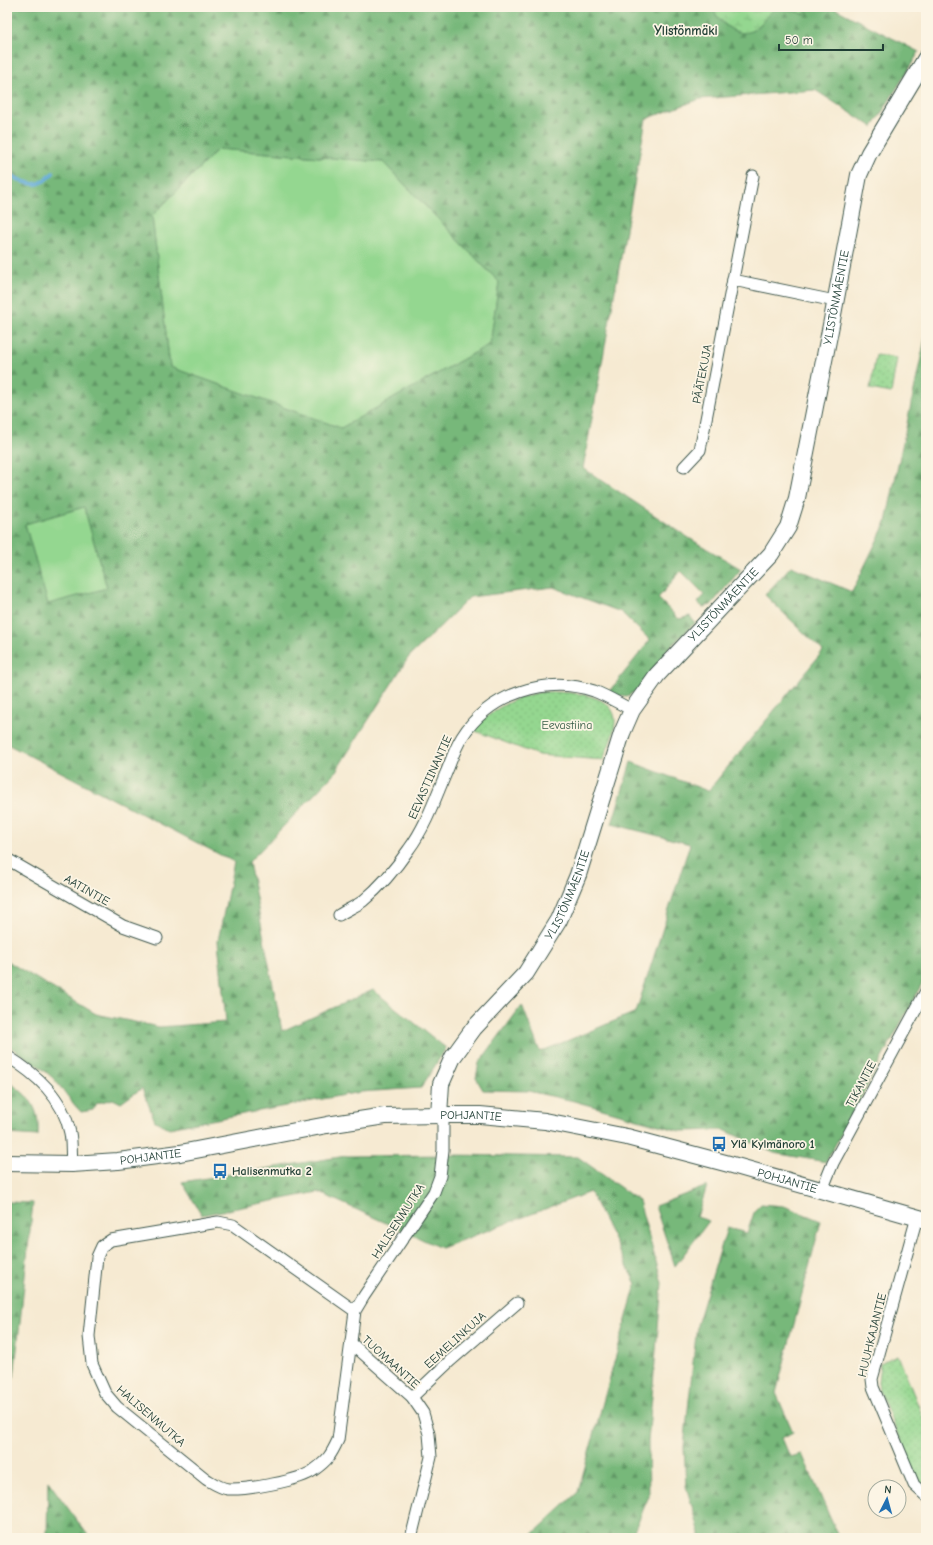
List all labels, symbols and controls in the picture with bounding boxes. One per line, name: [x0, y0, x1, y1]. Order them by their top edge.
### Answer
district label: Ylistönmäki: [654, 23, 718, 38]
scale bar: [779, 26, 883, 52]
text: 50 m: [785, 33, 813, 47]
street label: YLISTÖNMÄENTIE: [820, 249, 852, 346]
street label: PÄÄTEKUJA: [689, 343, 715, 405]
street label: YLISTÖNMÄENTIE: [685, 565, 761, 644]
park label: Eevastiina: [542, 718, 592, 732]
street label: EEVASTIINANTIE: [405, 733, 455, 821]
street label: YLISTÖNMÄENTIE: [542, 848, 592, 942]
street label: AATINTIE: [62, 871, 112, 909]
street label: TIKANTIE: [843, 1058, 879, 1110]
street label: POHJANTIE: [440, 1108, 502, 1124]
bus stop icon: Ylä Kylmänoro 1: [710, 1135, 728, 1153]
place label: Ylä Kylmänoro 1: [731, 1137, 815, 1151]
street label: POHJANTIE: [119, 1146, 182, 1168]
bus stop icon: Halisenmutka 2: [211, 1162, 229, 1180]
place label: Halisenmutka 2: [232, 1164, 312, 1178]
street label: POHJANTIE: [756, 1165, 819, 1196]
street label: HALISENMUTKA: [369, 1181, 427, 1261]
street label: HUUHKAJANTIE: [855, 1291, 889, 1379]
street label: EEMELINKUJA: [421, 1309, 489, 1371]
street label: TUOMAANTIE: [359, 1333, 423, 1391]
street label: HALISENMUTKA: [114, 1382, 188, 1450]
north arrow: [867, 1479, 907, 1519]
text: N: [884, 1483, 892, 1496]

